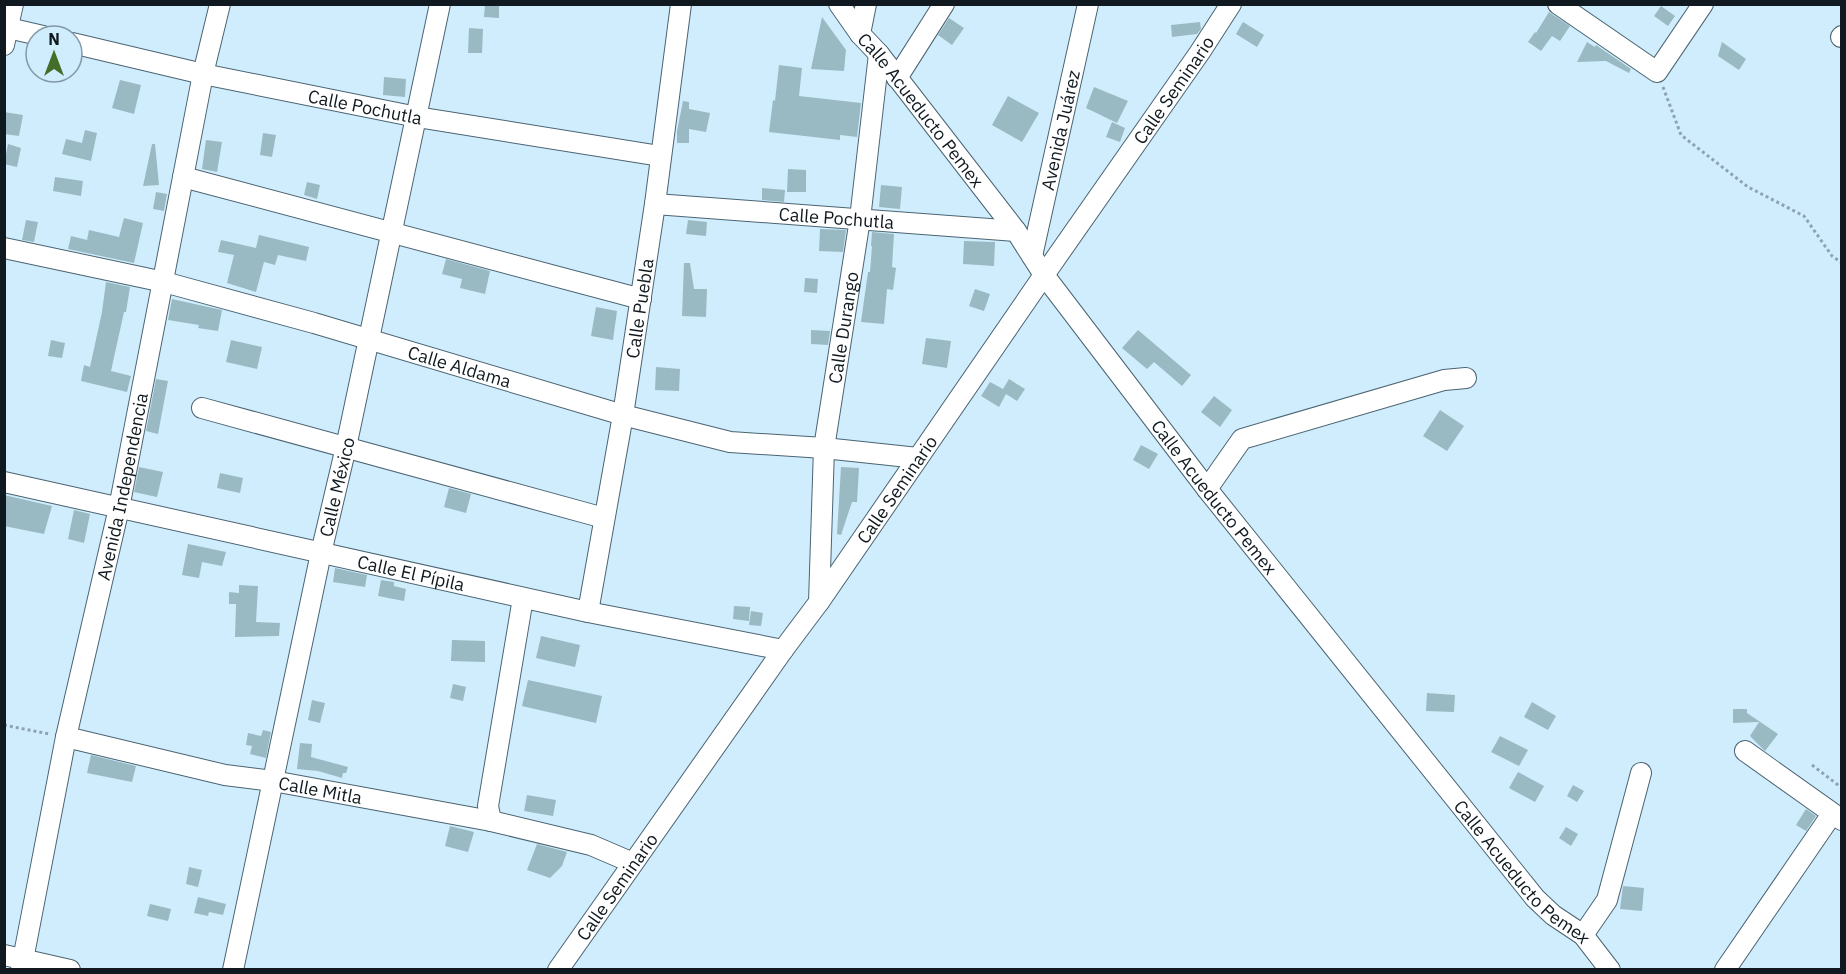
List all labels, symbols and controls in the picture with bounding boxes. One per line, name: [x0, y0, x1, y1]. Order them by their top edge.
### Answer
north arrow: [24, 24, 84, 84]
street label: Calle Acueducto Pemex: [853, 28, 989, 192]
text: N: [48, 29, 60, 49]
street label: Calle Seminario: [1128, 32, 1219, 148]
street label: Avenida Juárez: [1035, 68, 1085, 192]
street label: Calle Pochutla: [306, 84, 424, 129]
street label: Calle Pochutla: [778, 202, 895, 233]
street label: Calle Puebla: [620, 256, 658, 360]
street label: Calle Durango: [823, 270, 863, 385]
street label: Calle Aldama: [405, 340, 514, 393]
street label: Avenida Independencia: [91, 390, 153, 583]
street label: Calle Acueducto Pemex: [1147, 415, 1282, 579]
street label: Calle Seminario: [851, 431, 942, 548]
street label: Calle México: [314, 435, 359, 539]
street label: Calle El Pípila: [355, 550, 467, 596]
street label: Calle Mitla: [277, 771, 364, 809]
street label: Calle Acueducto Pemex: [1449, 795, 1596, 948]
street label: Calle Seminario: [571, 828, 662, 945]

